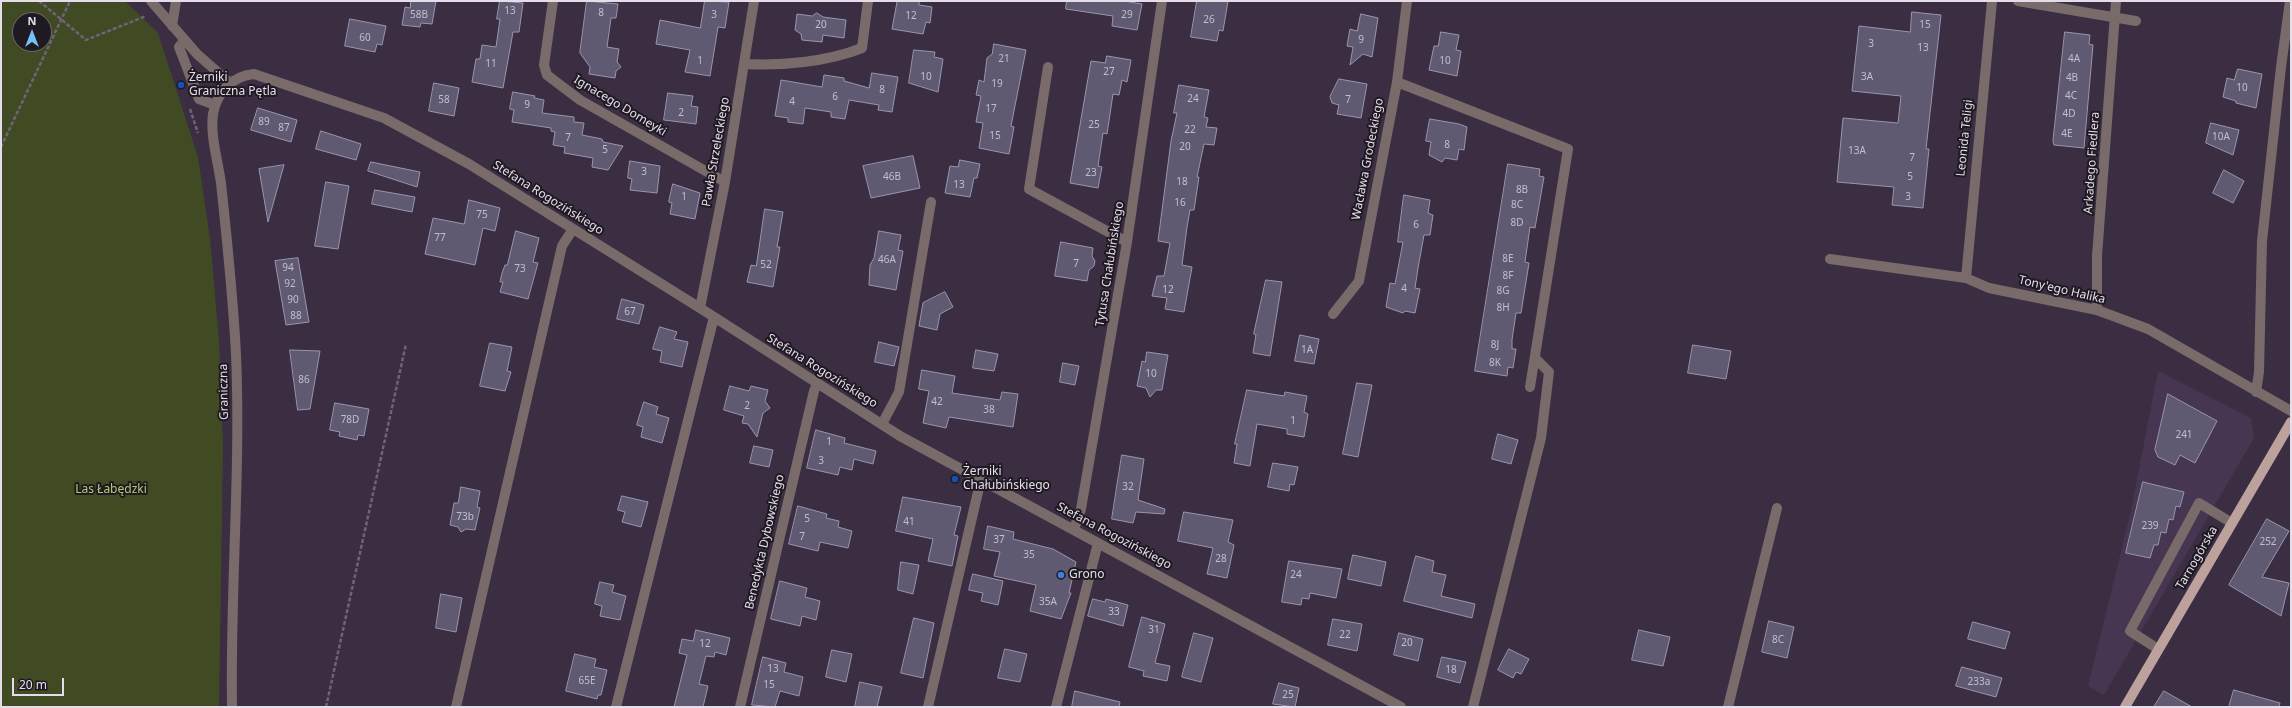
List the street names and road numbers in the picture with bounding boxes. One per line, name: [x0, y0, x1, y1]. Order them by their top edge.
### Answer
street label: Ignacego Domeyki: [571, 73, 669, 139]
street label: Pawła Strzeleckiego: [699, 96, 733, 208]
street label: Wacława Grodeckiego: [1349, 97, 1387, 221]
street label: Leonida Teligi: [1954, 99, 1976, 177]
street label: Arkadego Fiedlera: [2081, 111, 2103, 215]
street label: Stefana Rogozińskiego: [490, 158, 606, 238]
street label: Tytusa Chałubińskiego: [1093, 200, 1127, 328]
street label: Tony'ego Halika: [2017, 273, 2107, 307]
street label: Stefana Rogozińskiego: [764, 331, 880, 411]
street label: Graniczna: [216, 364, 232, 420]
street label: Benedykta Dybowskiego: [742, 473, 788, 611]
street label: Stefana Rogozińskiego: [1054, 500, 1174, 572]
street label: Tarnogórska: [2173, 524, 2221, 592]

